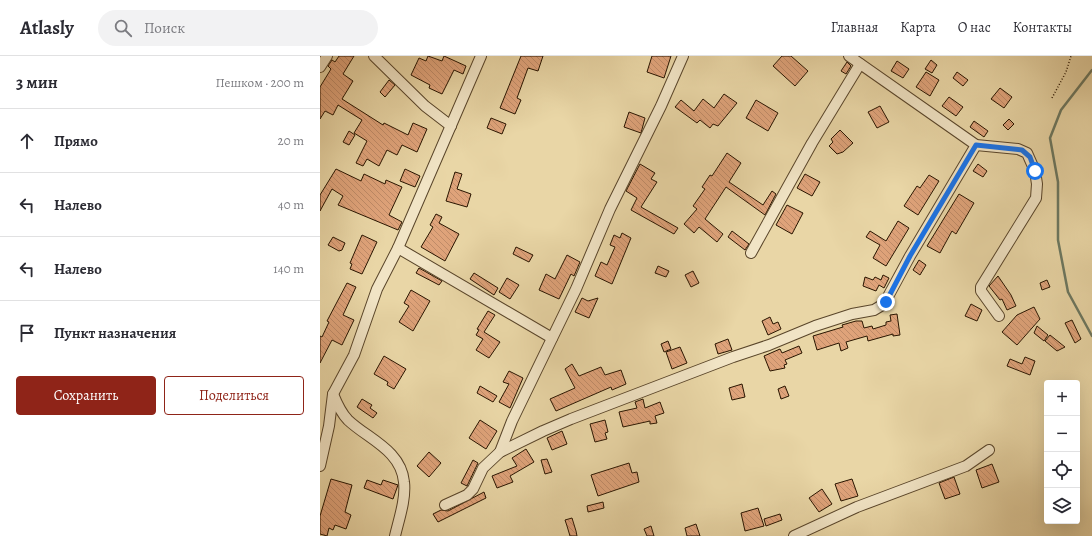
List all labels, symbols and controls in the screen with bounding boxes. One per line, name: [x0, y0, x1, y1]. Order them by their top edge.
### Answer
search box: [98, 10, 378, 46]
text: Atlasly: [20, 15, 74, 41]
icon: search: [112, 17, 134, 39]
text: Поиск: [144, 18, 185, 38]
text: Главная: [831, 18, 878, 37]
text: Карта: [900, 18, 936, 37]
text: О нас: [958, 18, 991, 37]
text: Контакты: [1013, 18, 1072, 37]
text: 3 мин: [16, 71, 58, 94]
text: Пешком · 200 m: [216, 74, 304, 91]
icon: ahead: [16, 130, 38, 152]
text: Прямо: [54, 131, 98, 151]
text: 20 m: [278, 132, 304, 149]
route start: [1026, 162, 1044, 180]
icon: left: [16, 194, 38, 216]
text: Налево: [54, 195, 102, 215]
text: 40 m: [278, 196, 304, 213]
icon: left: [16, 258, 38, 280]
text: Налево: [54, 259, 102, 279]
text: 140 m: [273, 260, 304, 277]
route end: [877, 293, 895, 311]
icon: arrive: [16, 322, 38, 344]
text: Пункт назначения: [54, 323, 176, 343]
button: Сохранить: [16, 376, 156, 415]
button: Поделиться: [164, 376, 304, 415]
map controls: [1044, 380, 1080, 524]
button: +: [1044, 380, 1080, 416]
button: −: [1044, 416, 1080, 452]
button: locate: [1044, 452, 1080, 488]
button: layers: [1044, 488, 1080, 524]

